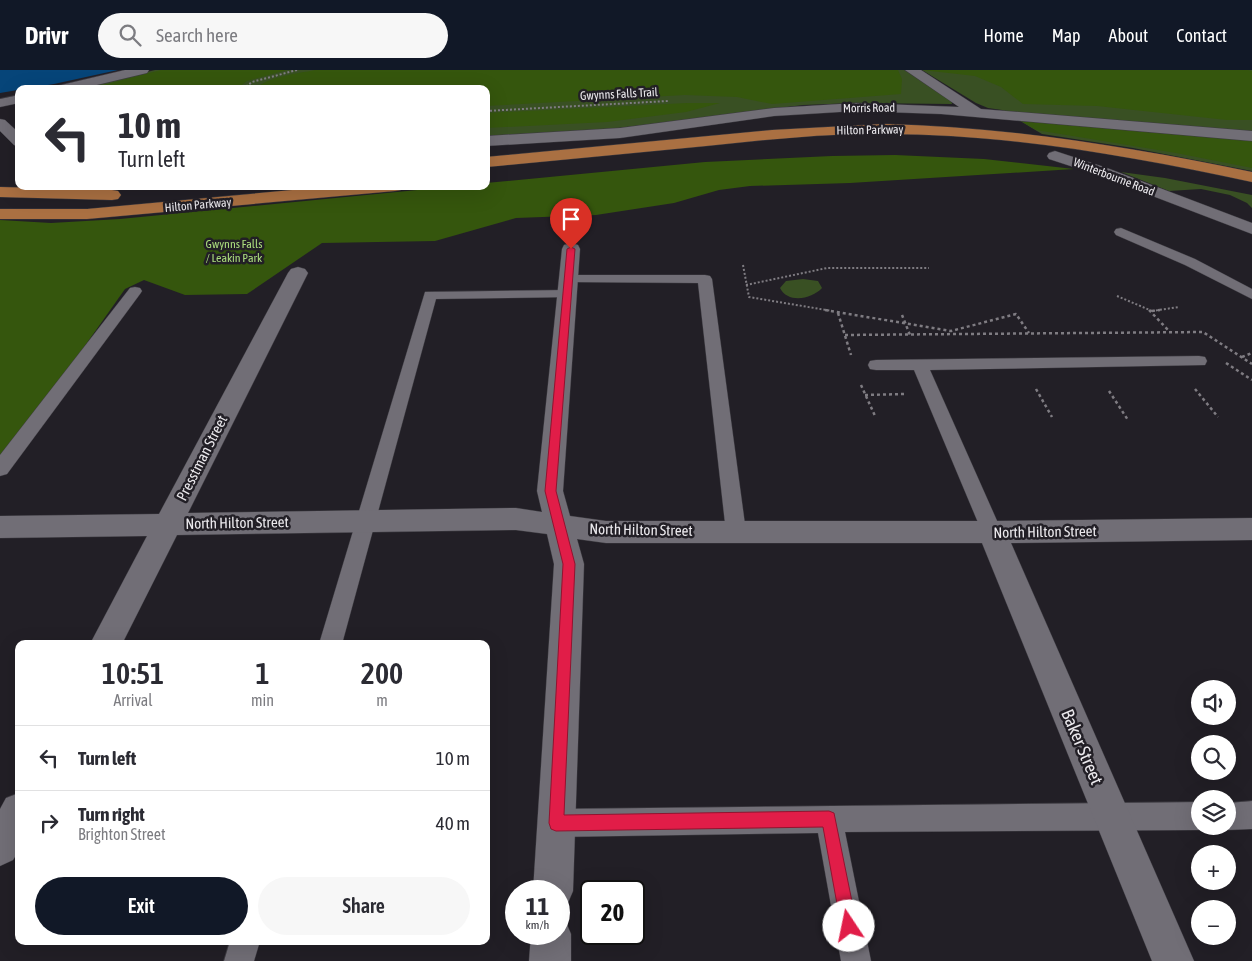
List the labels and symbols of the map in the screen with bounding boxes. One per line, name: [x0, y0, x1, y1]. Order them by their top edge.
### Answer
street label: Gwynns Falls Trail: [580, 85, 659, 103]
street label: Morris Road: [843, 101, 895, 115]
street label: Hilton Parkway: [836, 122, 904, 138]
street label: Winterbourne Road: [1071, 155, 1157, 199]
street label: Hilton Parkway: [164, 195, 232, 215]
pin: [550, 198, 592, 249]
park label: Gwynns Falls / Leakin Park: [206, 237, 263, 265]
street label: Presstman Street: [173, 412, 230, 503]
street label: North Hilton Street: [185, 513, 289, 532]
street label: North Hilton Street: [589, 520, 693, 539]
street label: North Hilton Street: [993, 522, 1097, 541]
street label: Baker Street: [1057, 706, 1108, 788]
speed limit sign: 20: [580, 880, 645, 945]
position arrow: [822, 899, 874, 951]

